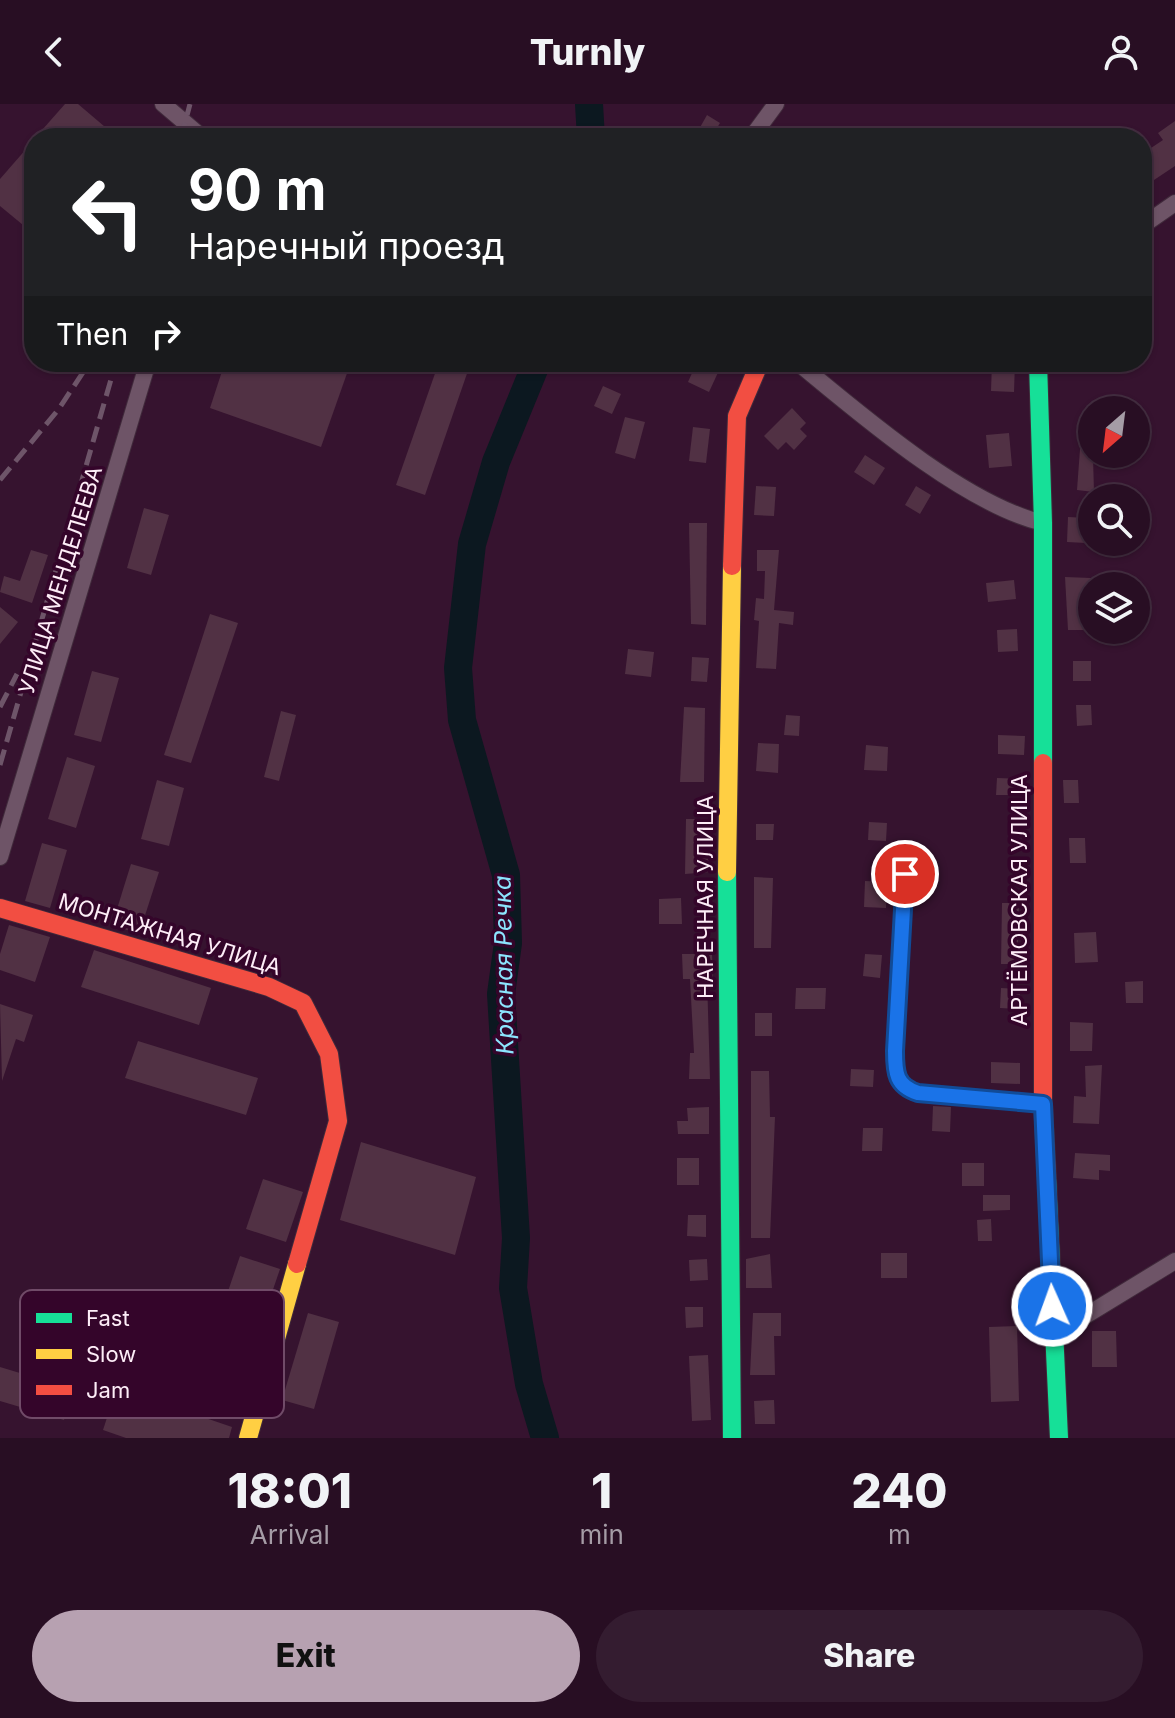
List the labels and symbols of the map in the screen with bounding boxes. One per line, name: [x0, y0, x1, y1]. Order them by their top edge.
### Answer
north arrow: [1078, 396, 1150, 468]
street label: УЛИЦА МЕНДЕЛЕЕВА: [13, 463, 107, 697]
street label: АРТЁМОВСКАЯ УЛИЦА: [1006, 774, 1032, 1026]
street label: НАРЕЧНАЯ УЛИЦА: [692, 795, 718, 999]
pin: [871, 840, 939, 908]
water label: Красная Речка: [487, 875, 520, 1055]
street label: МОНТАЖНАЯ УЛИЦА: [56, 888, 284, 980]
position arrow: [1010, 1264, 1094, 1348]
legend: [20, 1290, 284, 1418]
text: Fast: [86, 1305, 130, 1331]
text: Slow: [86, 1341, 136, 1367]
text: Jam: [86, 1377, 130, 1403]

